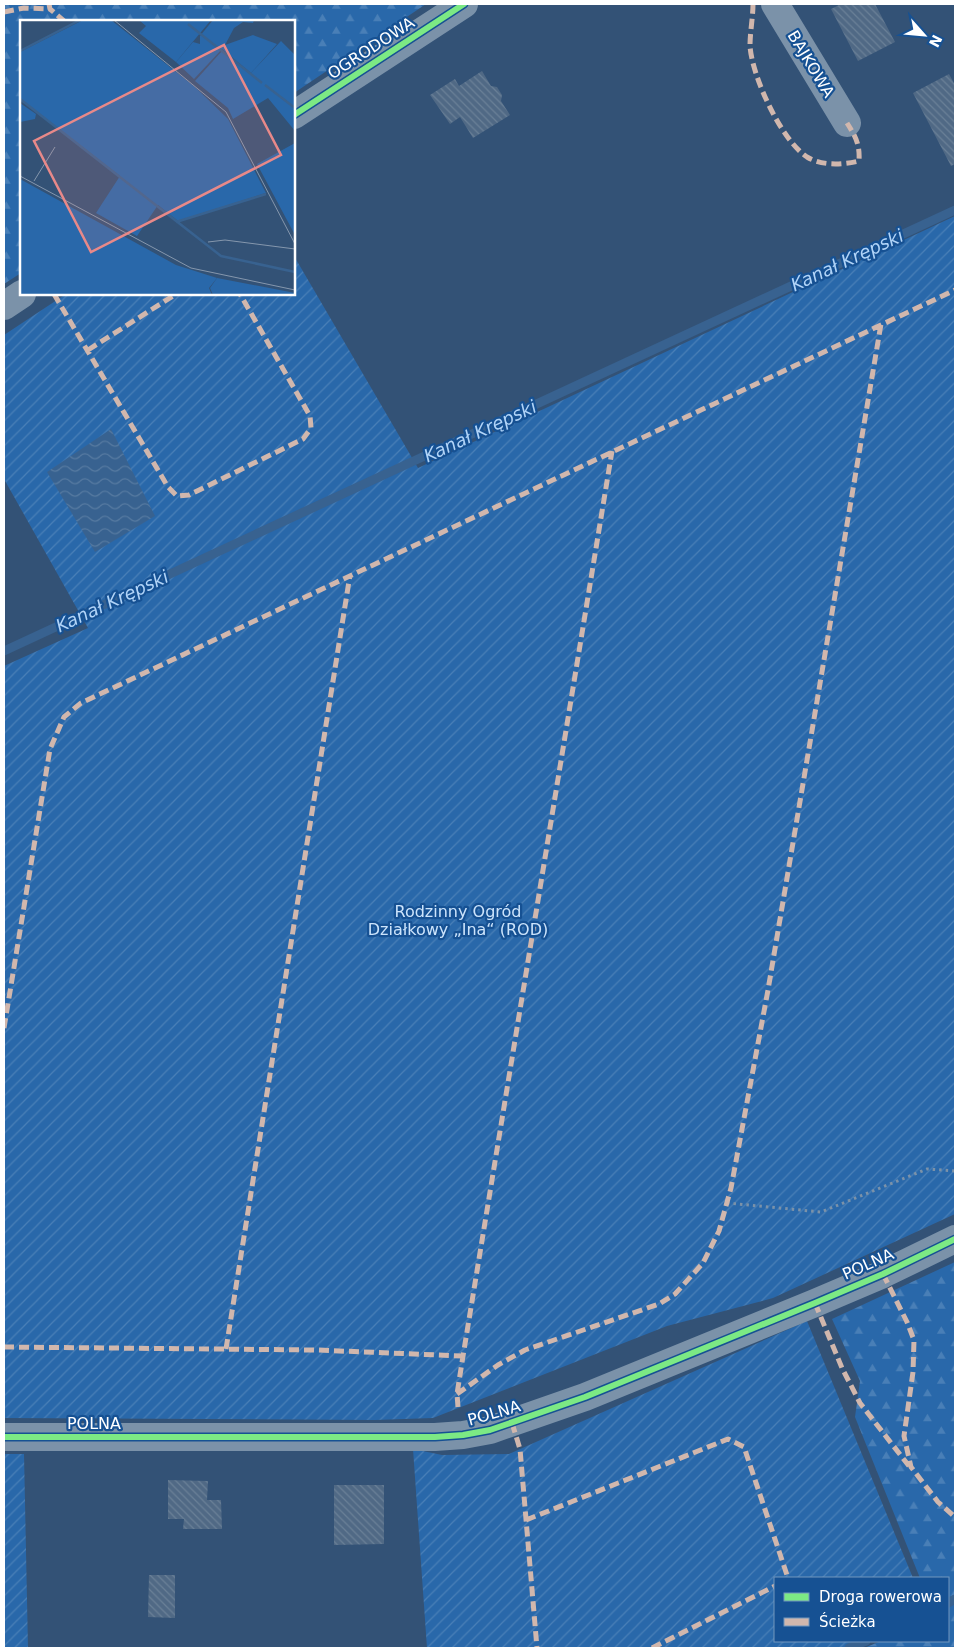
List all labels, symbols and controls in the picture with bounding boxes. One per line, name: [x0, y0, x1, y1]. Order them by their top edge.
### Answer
north arrow: [899, 10, 949, 60]
street label: OGRODOWA: [324, 13, 418, 83]
inset map: [20, 20, 295, 295]
street label: BAJKOWA: [784, 27, 838, 101]
text: N: [926, 32, 945, 50]
water label: Kanał Krępski: [787, 225, 907, 295]
water label: Kanał Krępski: [420, 396, 540, 466]
water label: Kanał Krępski: [52, 566, 172, 636]
park label: Rodzinny Ogród Działkowy „Ina“ (ROD): [368, 902, 548, 939]
street label: POLNA: [839, 1244, 897, 1284]
street label: POLNA: [465, 1396, 523, 1430]
street label: POLNA: [67, 1414, 121, 1433]
legend: [774, 1577, 949, 1642]
text: Droga rowerowa: [819, 1588, 942, 1606]
text: Ścieżka: [819, 1612, 876, 1631]

